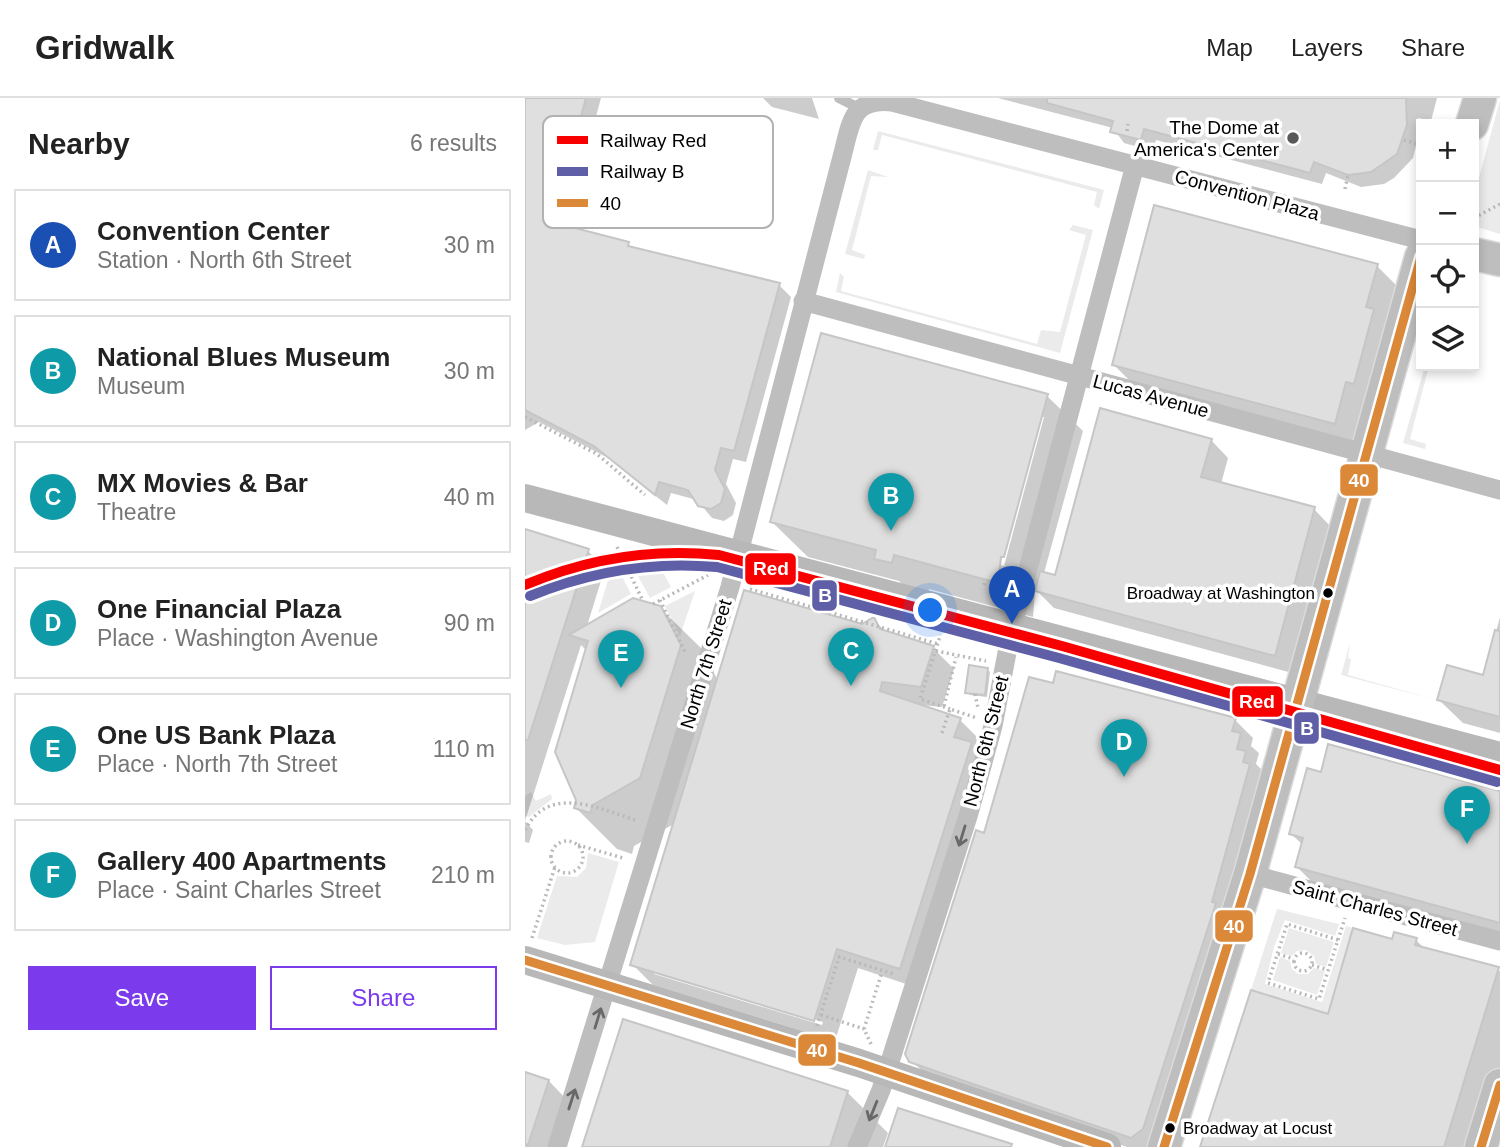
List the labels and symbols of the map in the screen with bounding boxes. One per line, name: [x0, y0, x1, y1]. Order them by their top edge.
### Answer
legend: [543, 116, 773, 228]
place label: The Dome at America's Center: [1134, 117, 1280, 160]
text: Railway Red: [600, 130, 707, 151]
marker: The Dome at America's Center: [1285, 130, 1301, 146]
text: Railway B: [600, 161, 684, 182]
street label: Convention Plaza: [1172, 166, 1322, 225]
text: 40: [600, 193, 621, 214]
street label: Lucas Avenue: [1091, 370, 1211, 422]
line badge: 40: [1339, 463, 1379, 497]
text: 40: [1348, 470, 1370, 491]
pin: B: [868, 473, 914, 531]
line badge: Red: [744, 552, 797, 586]
text: Red: [753, 558, 789, 579]
pin: A: [989, 566, 1035, 624]
line badge: B: [811, 579, 838, 612]
place label: Broadway at Washington: [1127, 584, 1315, 603]
text: B: [818, 585, 832, 606]
marker: Broadway at Washington: [1321, 586, 1335, 600]
your location: [913, 593, 947, 627]
street label: North 7th Street: [676, 596, 736, 731]
pin: C: [828, 628, 874, 686]
pin: E: [598, 630, 644, 688]
street label: North 6th Street: [960, 673, 1013, 809]
line badge: Red: [1231, 685, 1284, 718]
text: Red: [1239, 691, 1275, 712]
line badge: B: [1293, 711, 1320, 745]
text: B: [1300, 718, 1314, 739]
pin: D: [1101, 719, 1147, 777]
pin: F: [1444, 786, 1490, 844]
one-way arrow: [955, 824, 967, 846]
street label: Saint Charles Street: [1290, 876, 1461, 940]
line badge: 40: [1214, 909, 1254, 943]
text: 40: [1223, 916, 1245, 937]
one-way arrow: [592, 1007, 605, 1029]
line badge: 40: [797, 1033, 837, 1067]
text: 40: [806, 1040, 828, 1061]
one-way arrow: [567, 1088, 579, 1110]
one-way arrow: [865, 1099, 878, 1121]
place label: Broadway at Locust: [1183, 1119, 1333, 1138]
marker: Broadway at Locust: [1163, 1121, 1177, 1135]

